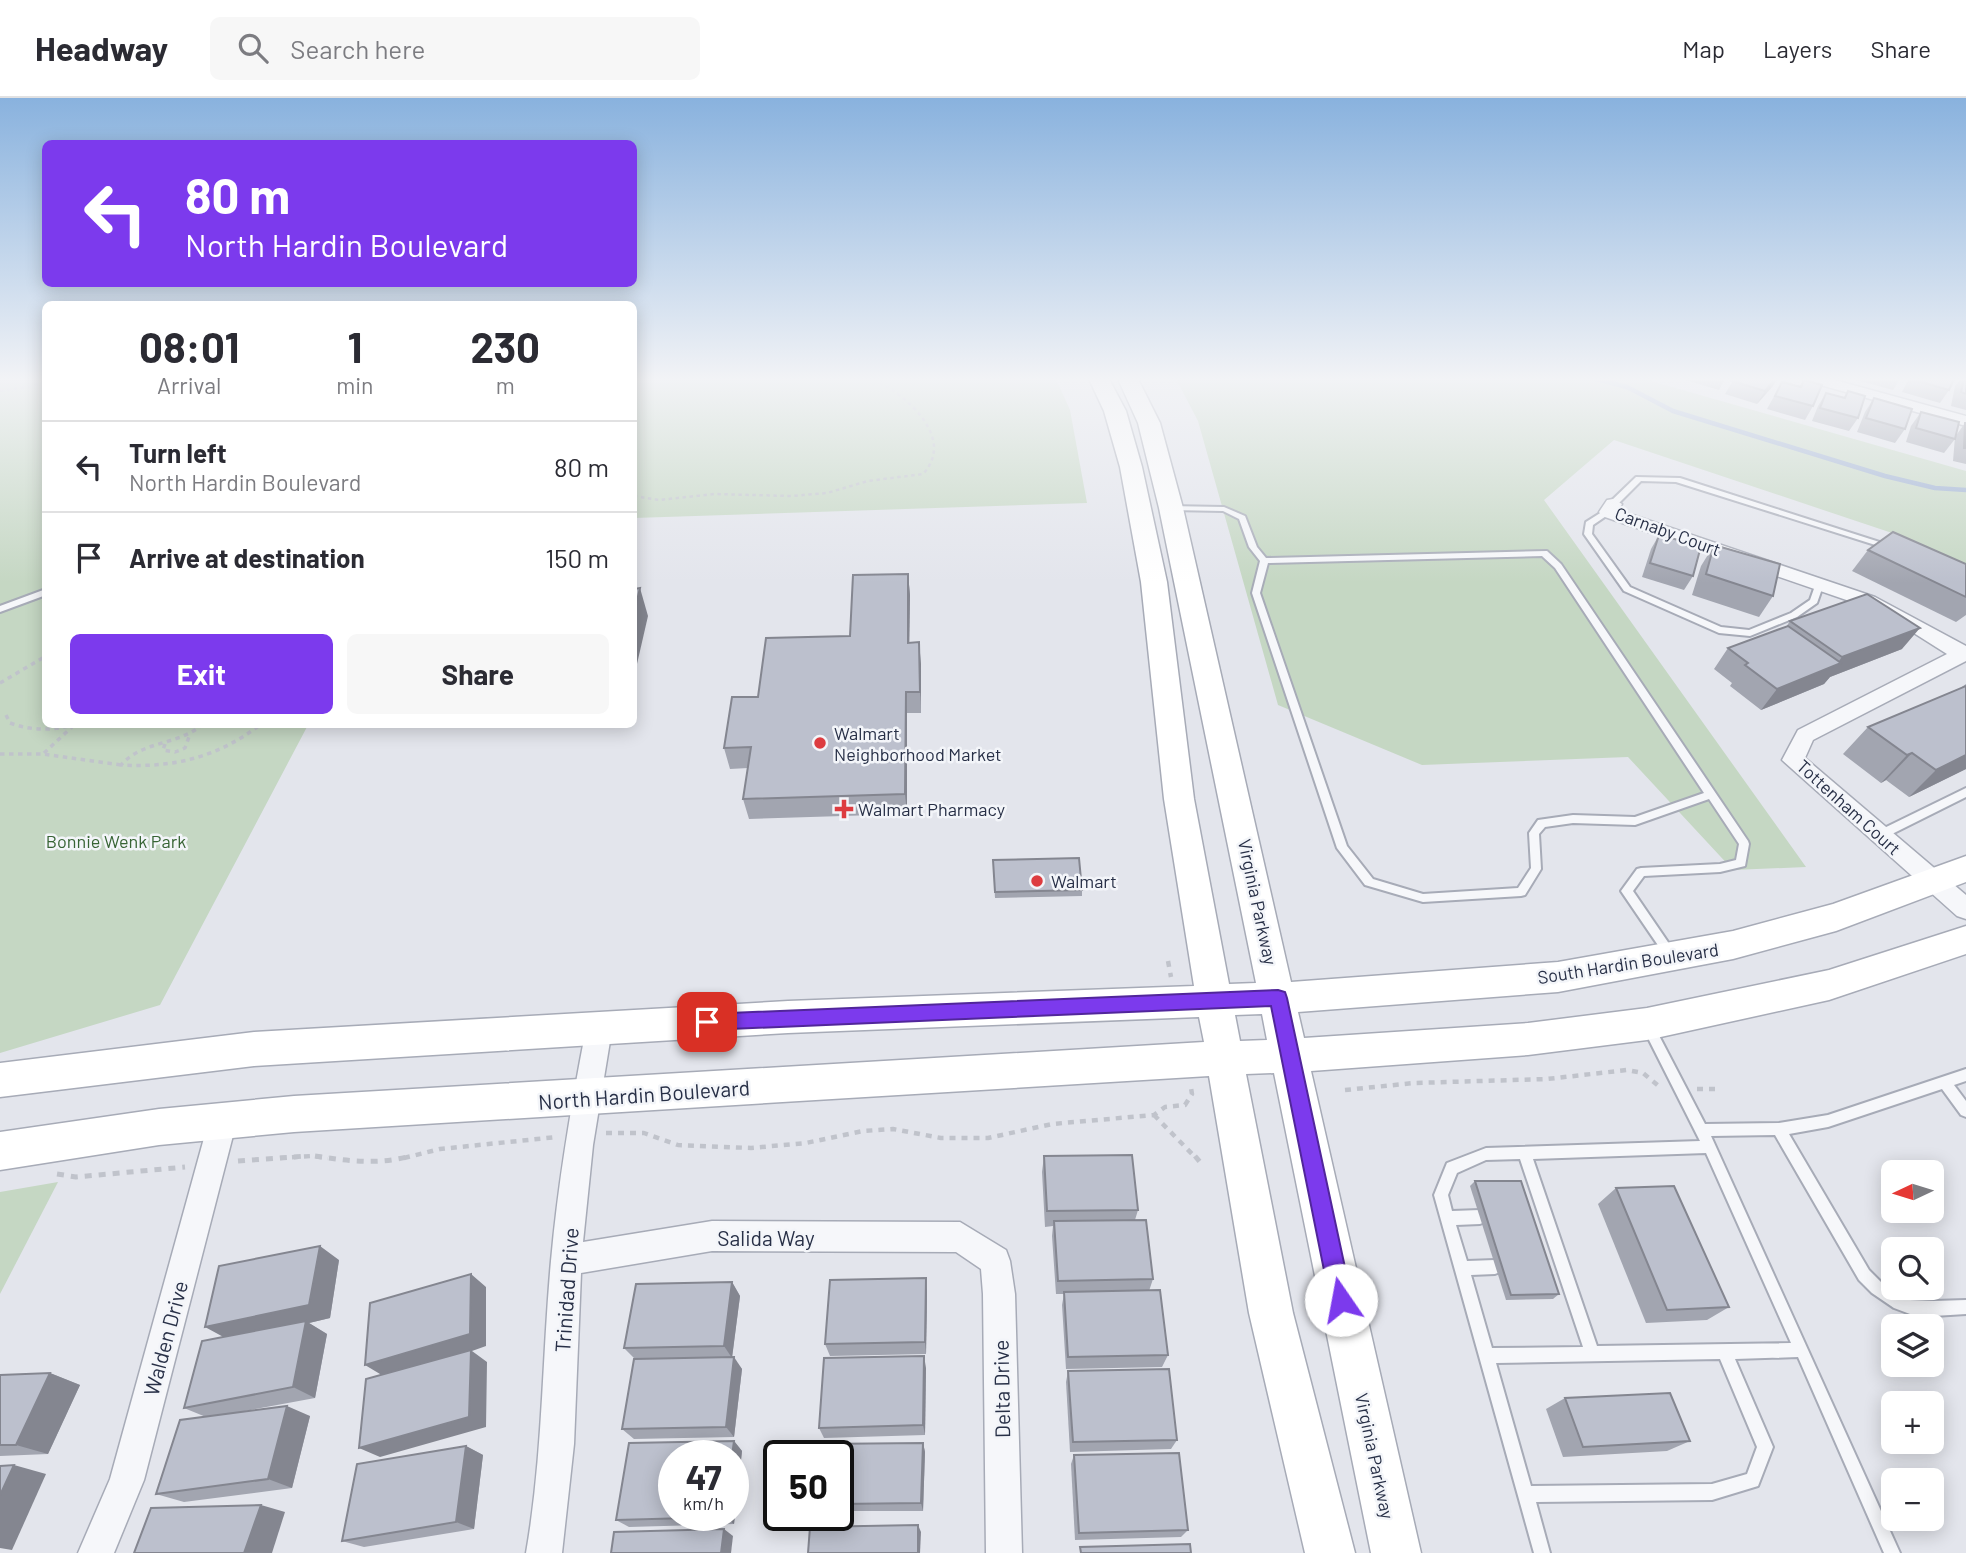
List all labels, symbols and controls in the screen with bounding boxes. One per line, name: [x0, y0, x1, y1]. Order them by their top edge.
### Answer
search box: [210, 17, 700, 80]
text: Headway: [35, 28, 168, 68]
icon: search: [234, 29, 272, 67]
text: Search here: [290, 33, 425, 64]
text: Map: [1682, 34, 1725, 63]
text: Layers: [1763, 34, 1832, 63]
text: Share: [1870, 34, 1931, 63]
text: 80 m: [185, 165, 290, 224]
icon: left: [70, 168, 161, 259]
text: North Hardin Boulevard: [185, 225, 508, 263]
text: 08:01: [139, 321, 239, 371]
text: 1: [347, 321, 362, 371]
text: 230: [470, 321, 540, 371]
text: Arrival: [157, 371, 221, 399]
text: min: [336, 371, 374, 399]
text: m: [496, 371, 515, 399]
text: Turn left: [129, 437, 227, 468]
icon: left: [70, 448, 108, 486]
text: 80 m: [554, 451, 609, 482]
text: North Hardin Boulevard: [129, 468, 361, 496]
street label: Carnaby Court: [1612, 502, 1724, 560]
icon: arrive: [70, 539, 108, 577]
text: Arrive at destination: [129, 542, 365, 573]
text: 150 m: [545, 542, 609, 573]
button: Exit: [70, 634, 333, 714]
button: Share: [347, 634, 609, 714]
place label: Walmart Neighborhood Market: [834, 722, 1002, 765]
marker: Walmart Neighborhood Market: [812, 735, 828, 751]
street label: Tottenham Court: [1793, 755, 1905, 859]
place label: Walmart Pharmacy: [858, 798, 1005, 820]
marker: Walmart Pharmacy: [836, 801, 852, 817]
park label: Bonnie Wenk Park: [46, 830, 186, 852]
street label: Virginia Parkway: [1234, 837, 1282, 967]
place label: Walmart: [1051, 870, 1117, 892]
marker: Walmart: [1029, 873, 1045, 889]
street label: South Hardin Boulevard: [1536, 938, 1720, 988]
pin: [677, 992, 737, 1052]
icon: arrive: [688, 1003, 726, 1041]
street label: North Hardin Boulevard: [537, 1074, 751, 1114]
north arrow: [1881, 1160, 1944, 1223]
map controls: [1881, 1160, 1944, 1531]
street label: Salida Way: [717, 1225, 815, 1250]
street label: Trinidad Drive: [549, 1227, 583, 1353]
button: search: [1881, 1237, 1944, 1300]
position arrow: [1304, 1263, 1378, 1337]
street label: Walden Drive: [138, 1278, 192, 1398]
button: layers: [1881, 1314, 1944, 1377]
street label: Delta Drive: [988, 1340, 1014, 1438]
street label: Virginia Parkway: [1351, 1391, 1399, 1521]
button: +: [1881, 1391, 1944, 1454]
speed limit sign: 50: [763, 1440, 854, 1531]
text: 47: [685, 1455, 722, 1497]
button: −: [1881, 1468, 1944, 1531]
text: km/h: [683, 1492, 724, 1514]

